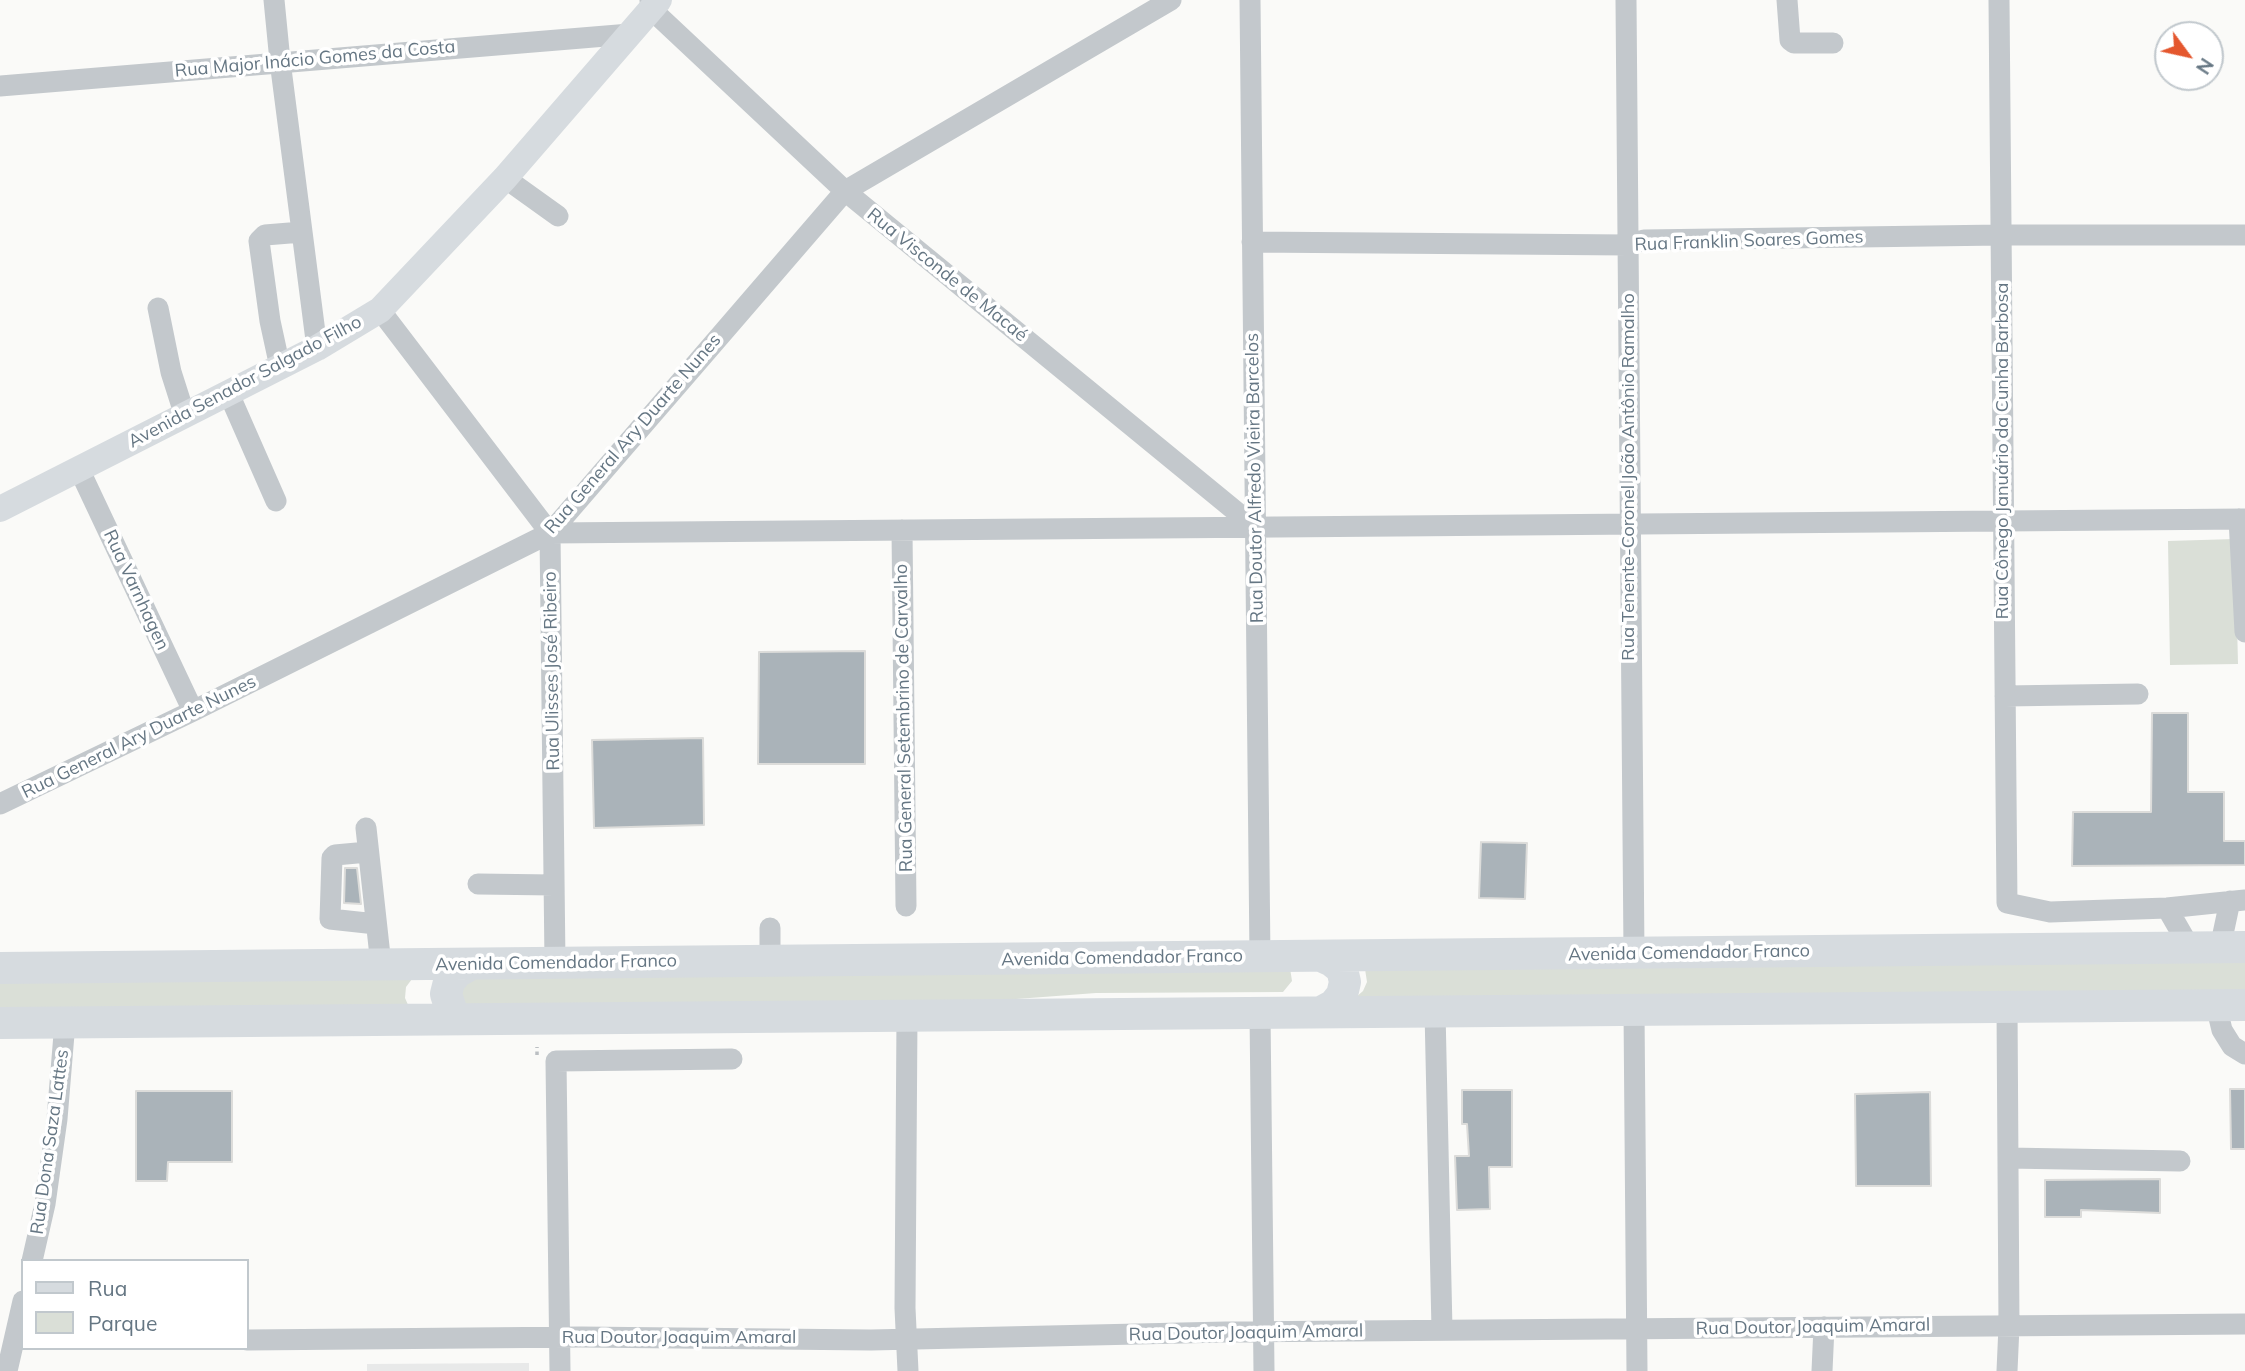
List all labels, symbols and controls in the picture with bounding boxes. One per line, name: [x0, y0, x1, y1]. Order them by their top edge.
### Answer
north arrow: [2154, 21, 2224, 91]
street label: Rua Major Inácio Gomes da Costa: [174, 36, 456, 82]
text: N: [2191, 54, 2219, 79]
street label: Rua Visconde de Macaé: [863, 204, 1031, 346]
street label: Rua Franklin Soares Gomes: [1634, 226, 1864, 256]
street label: Rua Cônego Januário da Cunha Barbosa: [1992, 283, 2014, 619]
street label: Rua Tenente-Coronel João Antônio Ramalho: [1618, 293, 1640, 661]
street label: Avenida Senador Salgado Filho: [125, 311, 365, 453]
street label: Rua General Ary Duarte Nunes: [540, 330, 726, 538]
street label: Rua Doutor Alfredo Vieira Barcelos: [1242, 333, 1268, 623]
street label: Rua Varnhagen: [99, 526, 173, 654]
street label: Rua General Setembrino de Carvalho: [891, 564, 917, 872]
street label: Rua Ulisses José Ribeiro: [539, 571, 565, 771]
street label: Rua General Ary Duarte Nunes: [18, 671, 260, 803]
street label: Avenida Comendador Franco: [1568, 940, 1810, 966]
street label: Avenida Comendador Franco: [1001, 945, 1243, 971]
street label: Avenida Comendador Franco: [435, 950, 677, 976]
street label: Rua Dona Saza Lattes: [26, 1048, 74, 1236]
legend: [21, 1259, 248, 1350]
text: Rua: [88, 1275, 127, 1301]
text: Parque: [88, 1310, 157, 1336]
street label: Rua Doutor Joaquim Amaral: [1696, 1314, 1930, 1340]
street label: Rua Doutor Joaquim Amaral: [1129, 1320, 1363, 1346]
street label: Rua Doutor Joaquim Amaral: [562, 1327, 796, 1349]

